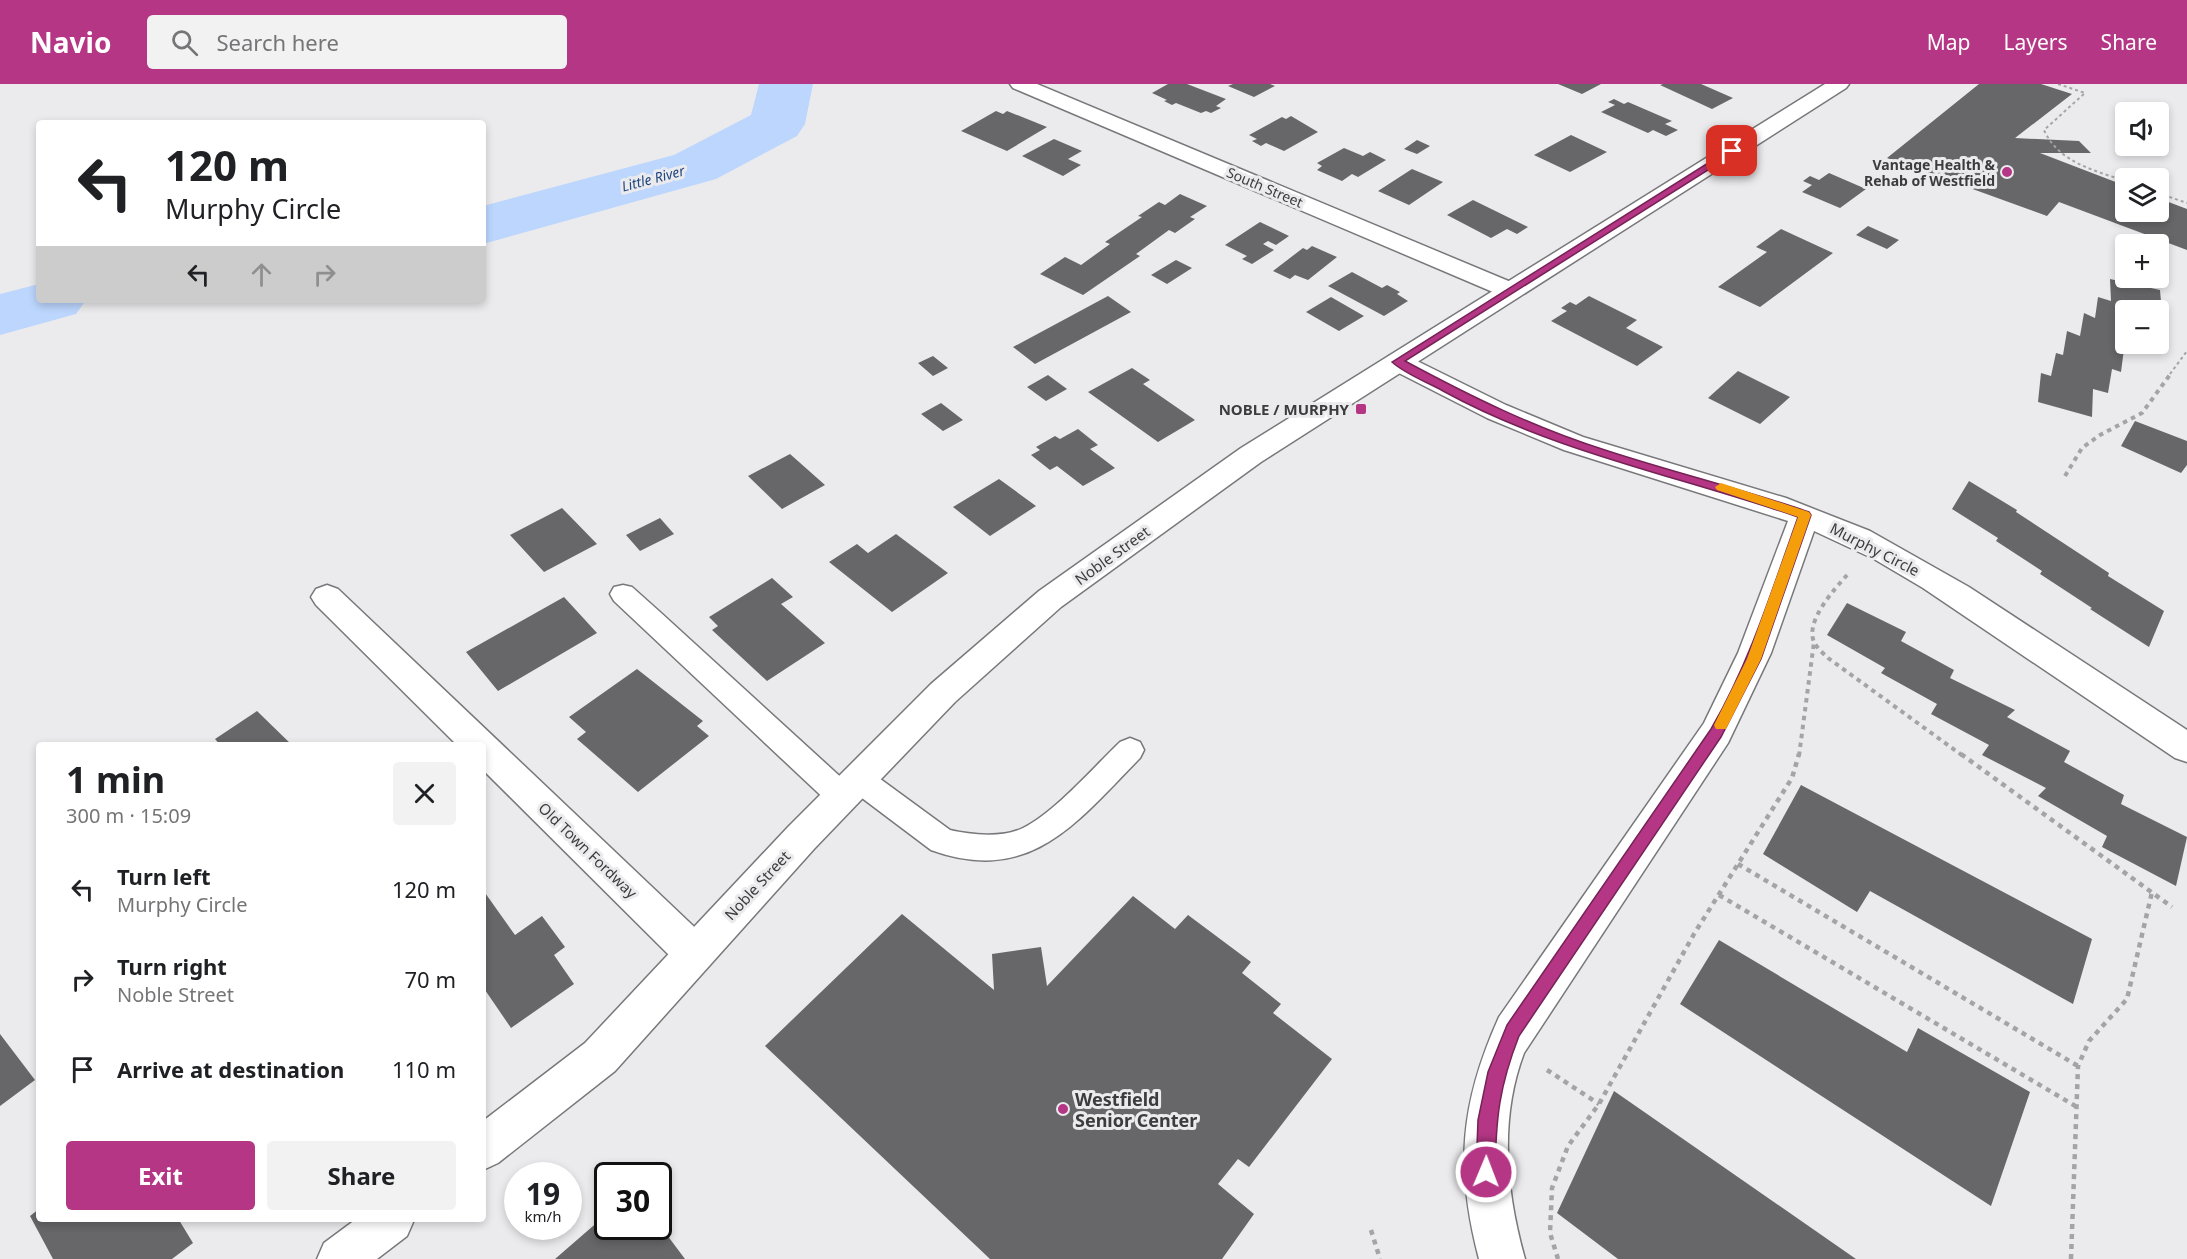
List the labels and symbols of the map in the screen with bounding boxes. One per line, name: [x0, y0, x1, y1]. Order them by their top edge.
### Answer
pin: [1706, 125, 1757, 176]
place label: Vantage Health & Rehab of Westfield: [1864, 155, 1995, 190]
water label: Little River: [619, 160, 687, 196]
street label: South Street: [1224, 162, 1306, 212]
marker: Vantage Health & Rehab of Westfield: [2000, 165, 2014, 179]
place label: NOBLE / MURPHY: [1219, 399, 1350, 419]
marker: NOBLE / MURPHY: [1354, 402, 1368, 416]
street label: Murphy Circle: [1827, 518, 1923, 580]
street label: Noble Street: [1071, 521, 1154, 589]
street label: Old Town Fordway: [534, 798, 642, 902]
street label: Noble Street: [720, 846, 795, 924]
place label: Westfield Senior Center: [1075, 1087, 1197, 1132]
marker: Westfield Senior Center: [1056, 1102, 1070, 1116]
position arrow: [1454, 1140, 1518, 1204]
speed limit sign: 30: [594, 1162, 672, 1240]

